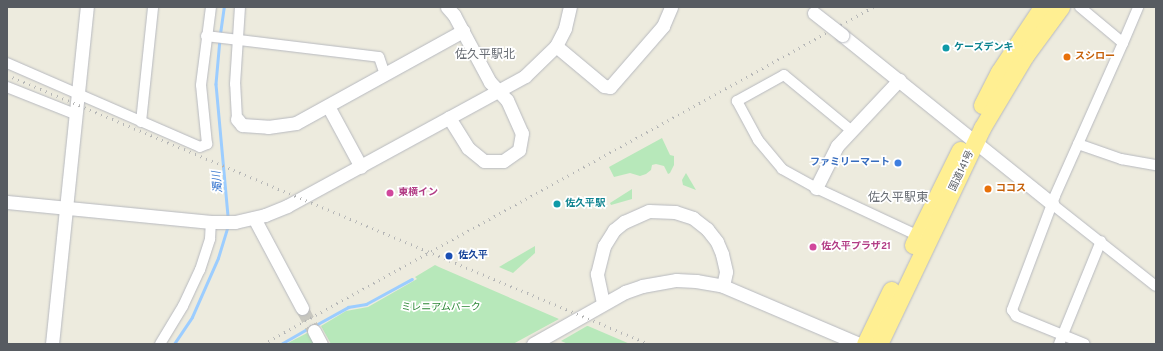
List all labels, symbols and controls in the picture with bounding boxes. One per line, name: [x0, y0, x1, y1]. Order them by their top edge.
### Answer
place label: ケーズデンキ: [954, 42, 1014, 54]
marker: ケーズデンキ: [941, 43, 951, 53]
district label: 佐久平駅北: [455, 49, 515, 63]
place label: スシロー: [1075, 51, 1115, 63]
marker: スシロー: [1062, 52, 1072, 62]
street label: 国道141号: [947, 149, 977, 193]
place label: ファミリーマート: [810, 157, 890, 169]
marker: ファミリーマート: [893, 158, 903, 168]
water label: 濁川: [210, 170, 226, 194]
place label: ココス: [996, 183, 1026, 195]
marker: ココス: [983, 184, 993, 194]
place label: 東横イン: [398, 187, 438, 199]
marker: 東横イン: [385, 188, 395, 198]
district label: 佐久平駅東: [868, 192, 928, 206]
place label: 佐久平駅: [565, 198, 605, 210]
marker: 佐久平駅: [552, 199, 562, 209]
place label: 佐久平プラザ21: [821, 241, 891, 253]
marker: 佐久平プラザ21: [808, 242, 818, 252]
marker: 佐久平: [443, 250, 455, 262]
place label: 佐久平: [458, 250, 488, 262]
park label: ミレニアムパーク: [401, 302, 481, 314]

